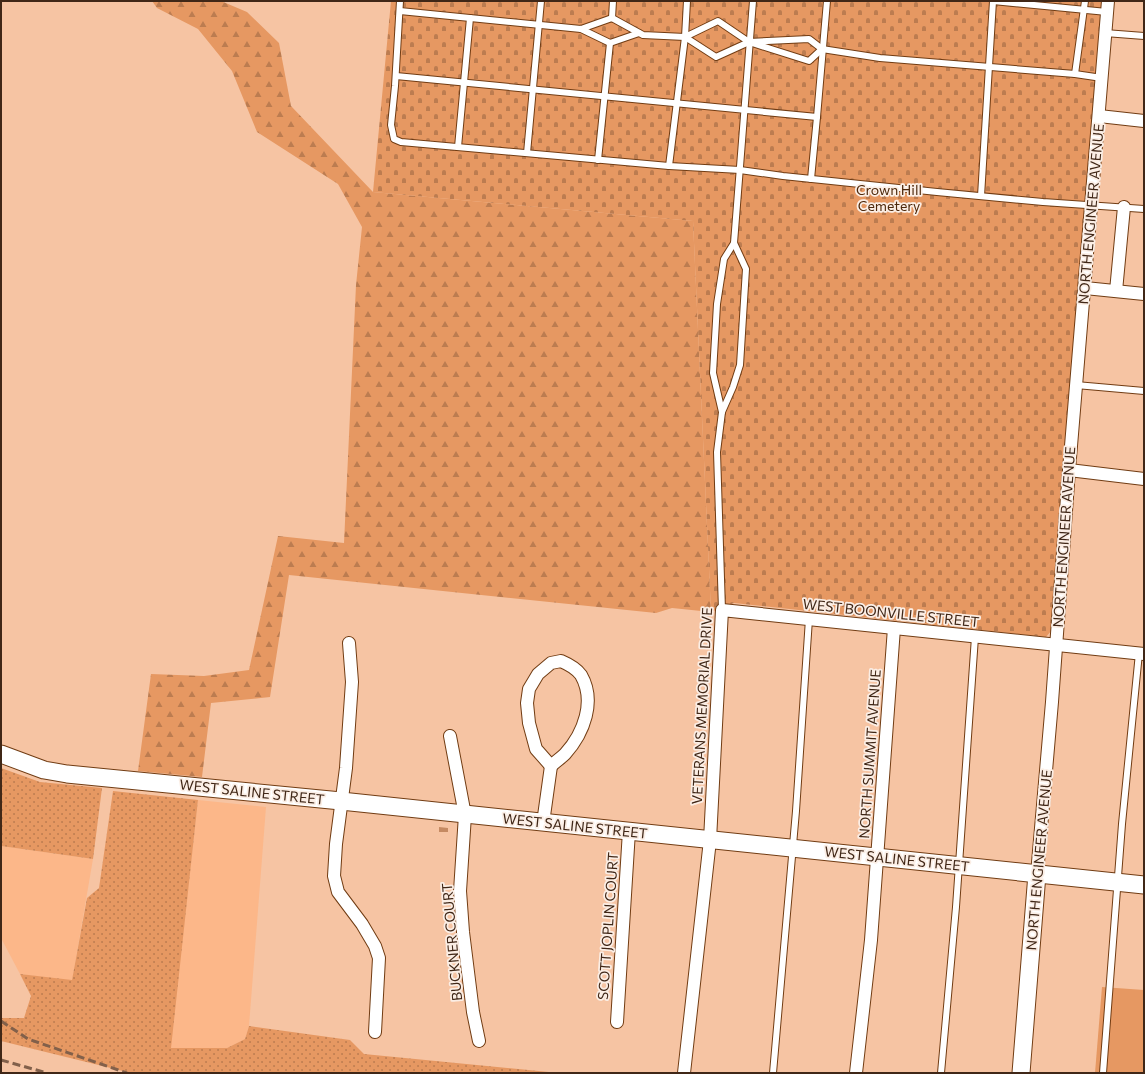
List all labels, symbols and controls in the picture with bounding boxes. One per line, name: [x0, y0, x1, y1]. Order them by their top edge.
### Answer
street label: NORTH ENGINEER AVENUE: [1074, 123, 1107, 305]
park label: Crown Hill Cemetery: [856, 181, 922, 214]
street label: NORTH ENGINEER AVENUE: [1049, 446, 1078, 628]
street label: WEST BOONVILLE STREET: [802, 595, 980, 630]
street label: VETERANS MEMORIAL DRIVE: [688, 607, 715, 805]
street label: NORTH SUMMIT AVENUE: [855, 669, 884, 839]
street label: NORTH ENGINEER AVENUE: [1022, 769, 1055, 951]
street label: WEST SALINE STREET: [179, 775, 325, 808]
street label: WEST SALINE STREET: [502, 809, 648, 842]
street label: WEST SALINE STREET: [824, 842, 970, 875]
street label: SCOTT JOPLIN COURT: [594, 851, 621, 1000]
street label: BUCKNER COURT: [438, 882, 465, 1002]

